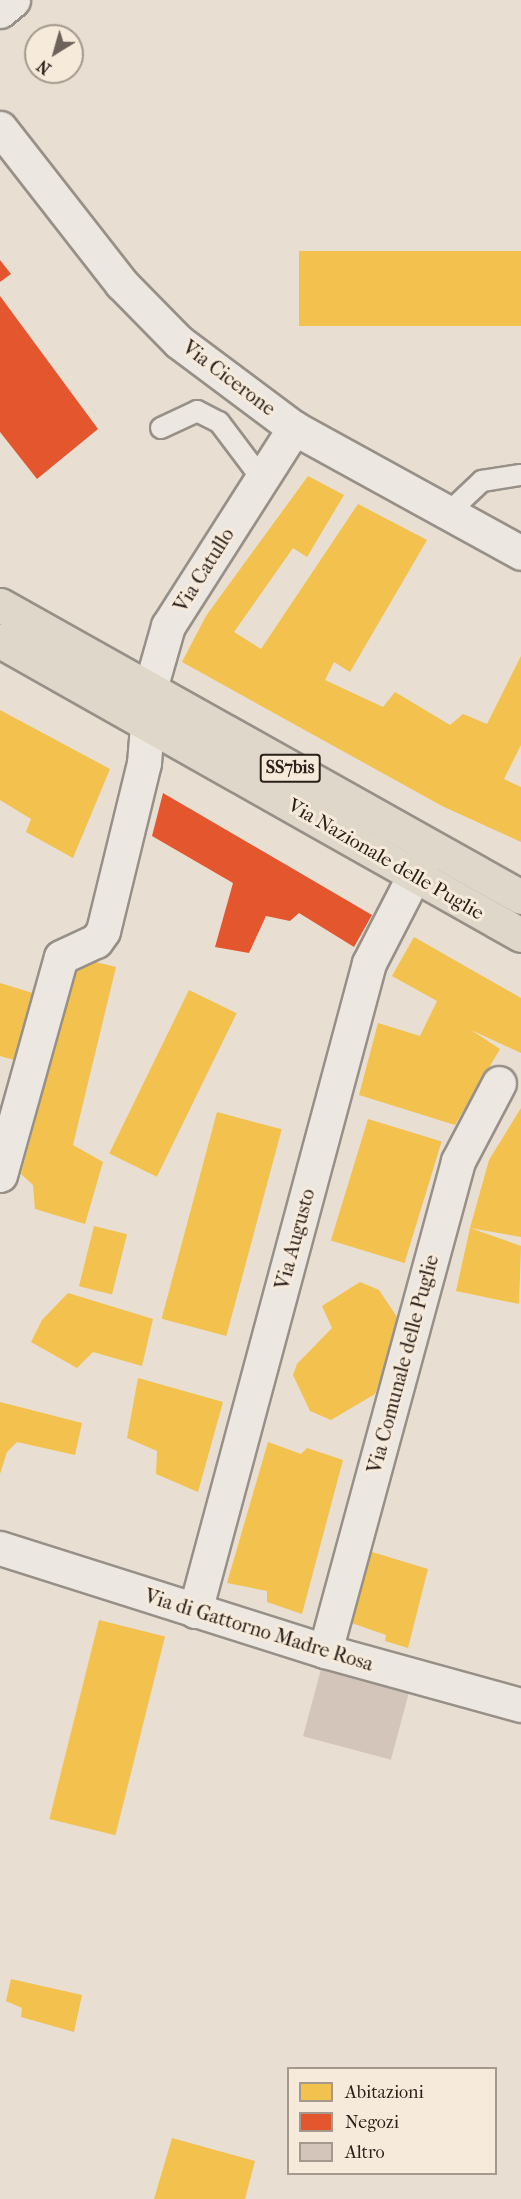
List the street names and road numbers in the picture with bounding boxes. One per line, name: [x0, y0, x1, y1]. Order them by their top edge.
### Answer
street label: Via Cicerone: [178, 335, 280, 421]
street label: Via Catullo: [169, 524, 239, 616]
road number: SS7bis: [258, 753, 322, 783]
street label: Via Nazionale delle Puglie: [284, 793, 488, 925]
street label: Via Augusto: [270, 1186, 320, 1292]
street label: Via Comunale delle Puglie: [362, 1252, 444, 1476]
street label: Via di Gattorno Madre Rosa: [142, 1584, 376, 1676]

